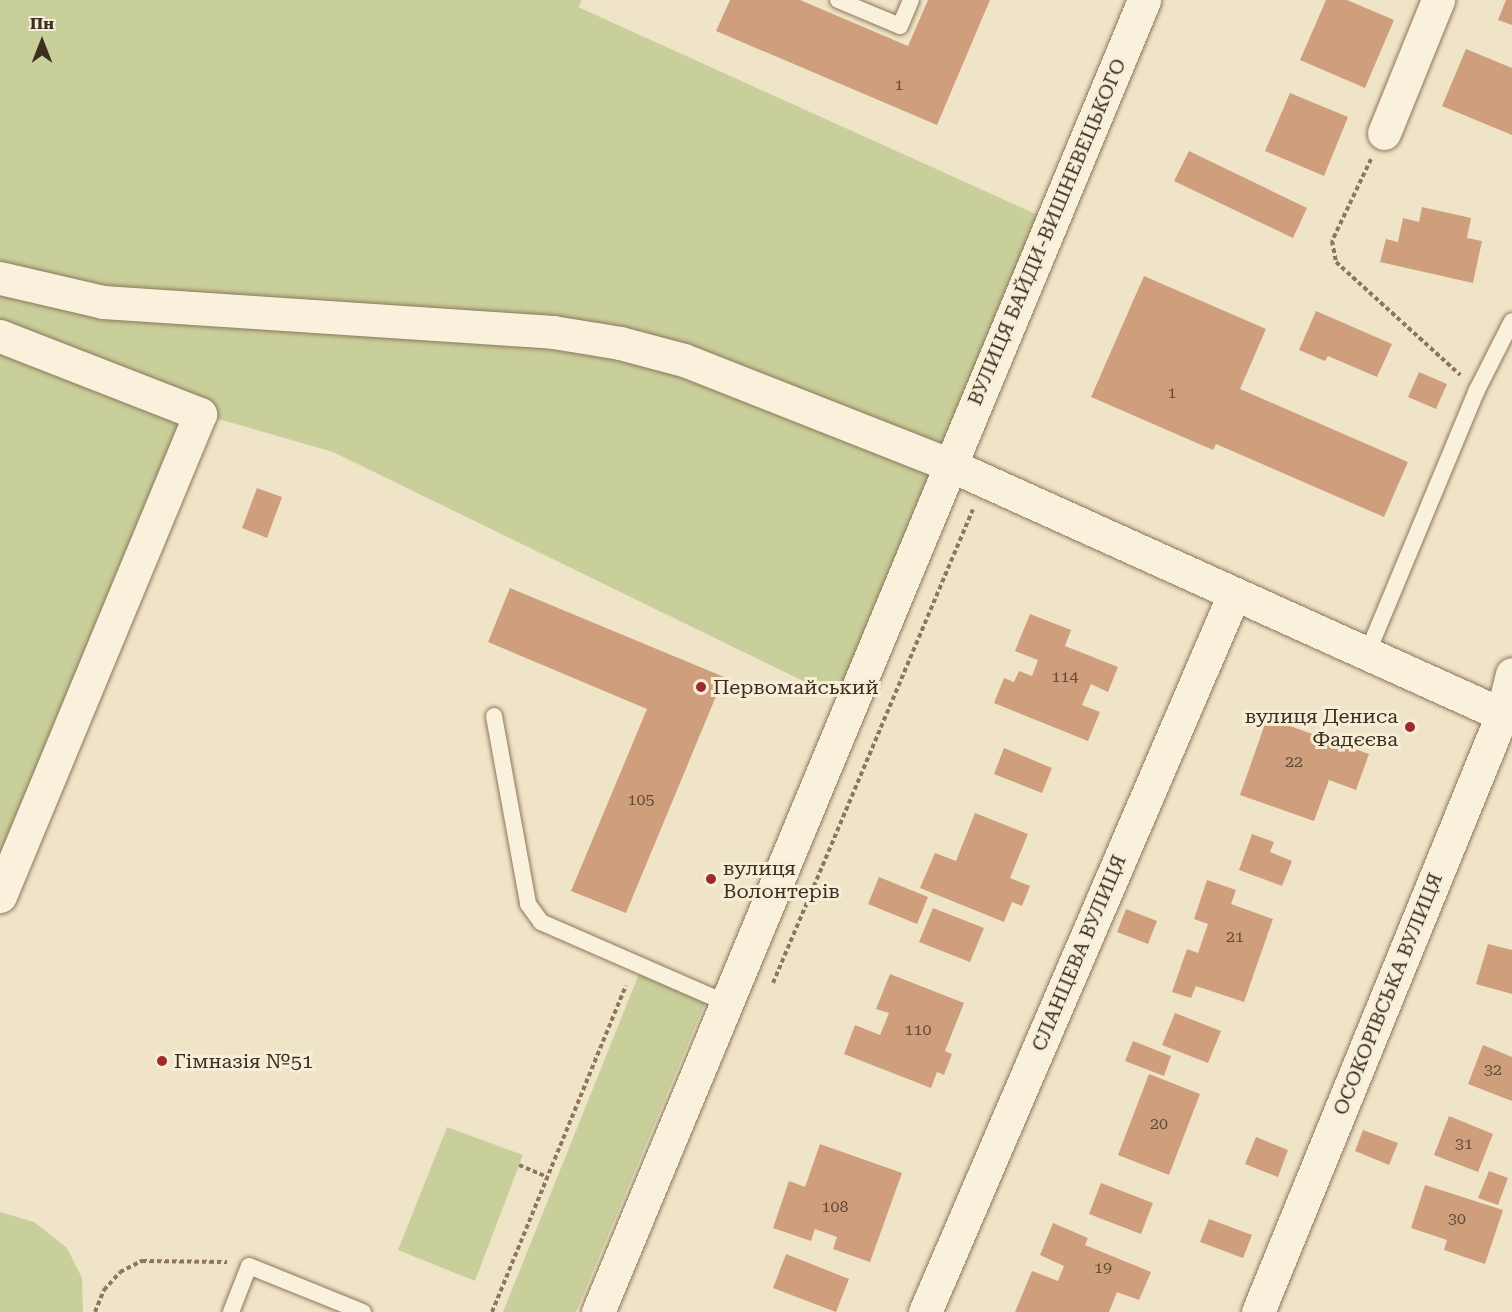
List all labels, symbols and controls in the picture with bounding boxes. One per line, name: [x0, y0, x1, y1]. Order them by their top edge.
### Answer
north arrow: [12, 12, 72, 72]
text: Пн: [30, 14, 54, 33]
street label: ВУЛИЦЯ БАЙДИ-ВИШНЕВЕЦЬКОГО: [963, 55, 1131, 409]
house number: 1: [895, 75, 903, 95]
house number: 1: [1168, 383, 1176, 403]
house number: 114: [1052, 667, 1078, 687]
place label: Первомайський: [713, 675, 879, 699]
marker: Первомайський: [694, 680, 708, 694]
place label: вулиця Дениса Фадєєва: [1245, 704, 1398, 751]
marker: вулиця Дениса Фадєєва: [1403, 720, 1417, 734]
house number: 22: [1285, 752, 1303, 772]
house number: 105: [628, 790, 654, 810]
street label: СЛАНЦЕВА ВУЛИЦЯ: [1027, 851, 1131, 1055]
place label: вулиця Волонтерів: [723, 856, 840, 903]
street label: ОСОКОРІВСЬКА ВУЛИЦЯ: [1328, 869, 1448, 1119]
marker: вулиця Волонтерів: [704, 872, 718, 886]
house number: 21: [1226, 927, 1244, 947]
house number: 110: [905, 1020, 931, 1040]
place label: Гімназія №51: [174, 1049, 313, 1073]
marker: Гімназія №51: [155, 1054, 169, 1068]
house number: 32: [1484, 1060, 1502, 1080]
house number: 20: [1150, 1114, 1168, 1134]
house number: 31: [1455, 1134, 1473, 1154]
house number: 108: [822, 1197, 848, 1217]
house number: 30: [1448, 1209, 1466, 1229]
house number: 19: [1094, 1258, 1112, 1278]

